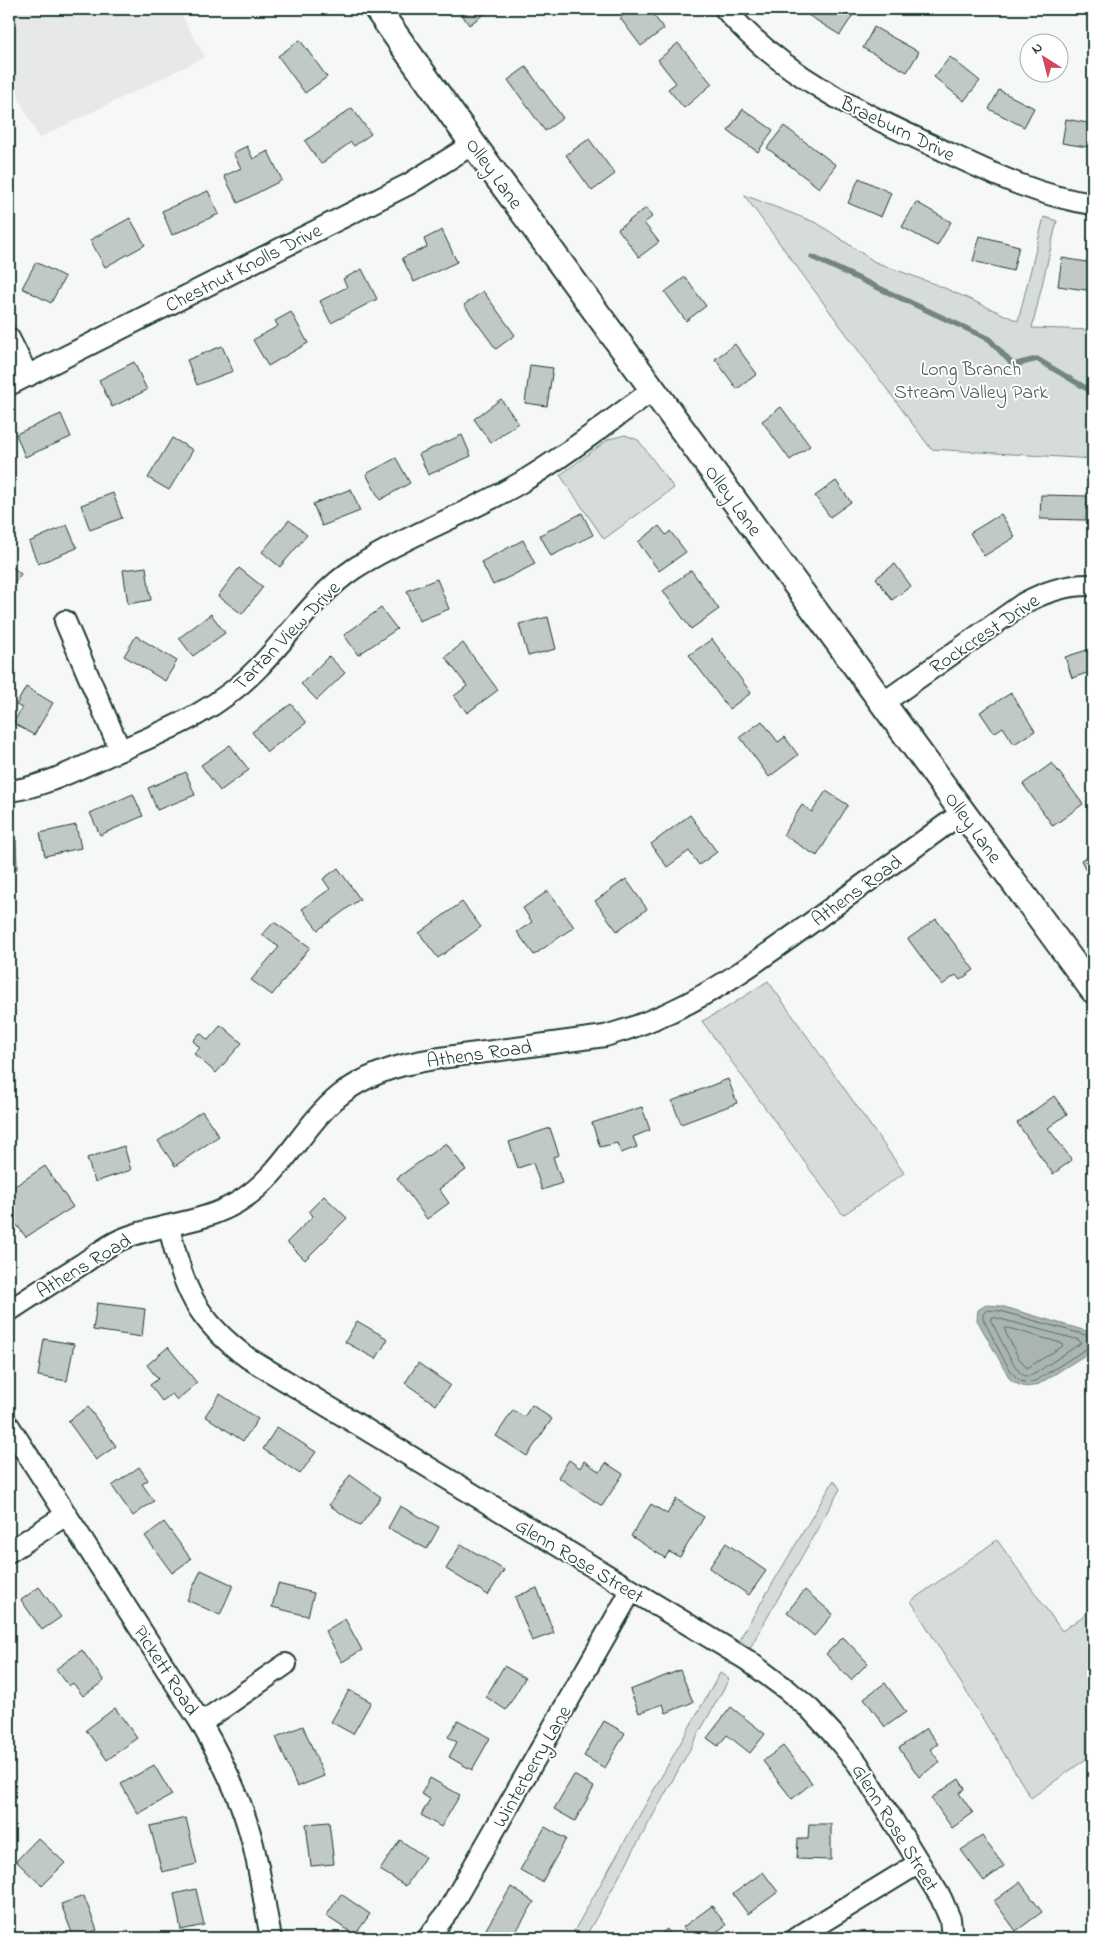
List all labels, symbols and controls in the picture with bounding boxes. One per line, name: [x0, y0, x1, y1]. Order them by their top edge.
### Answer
north arrow: [1020, 32, 1070, 82]
text: N: [1027, 37, 1047, 60]
street label: Braeburn Drive: [834, 90, 959, 171]
street label: Olley Lane: [457, 133, 529, 216]
street label: Chestnut Knolls Drive: [161, 217, 328, 321]
park label: Long Branch Stream Valley Park: [894, 356, 1048, 408]
street label: Olley Lane: [696, 460, 768, 543]
street label: Tartan View Drive: [227, 575, 348, 698]
street label: Rockcrest Drive: [925, 588, 1046, 683]
street label: Olley Lane: [936, 787, 1008, 870]
street label: Athens Road: [806, 849, 909, 935]
street label: Athens Road: [425, 1034, 534, 1077]
street label: Athens Road: [31, 1227, 137, 1307]
street label: Glenn Rose Street: [509, 1512, 649, 1612]
street label: Pickett Road: [125, 1620, 205, 1722]
street label: Winterberry Lane: [486, 1701, 580, 1834]
street label: Glenn Rose Street: [843, 1759, 945, 1898]

